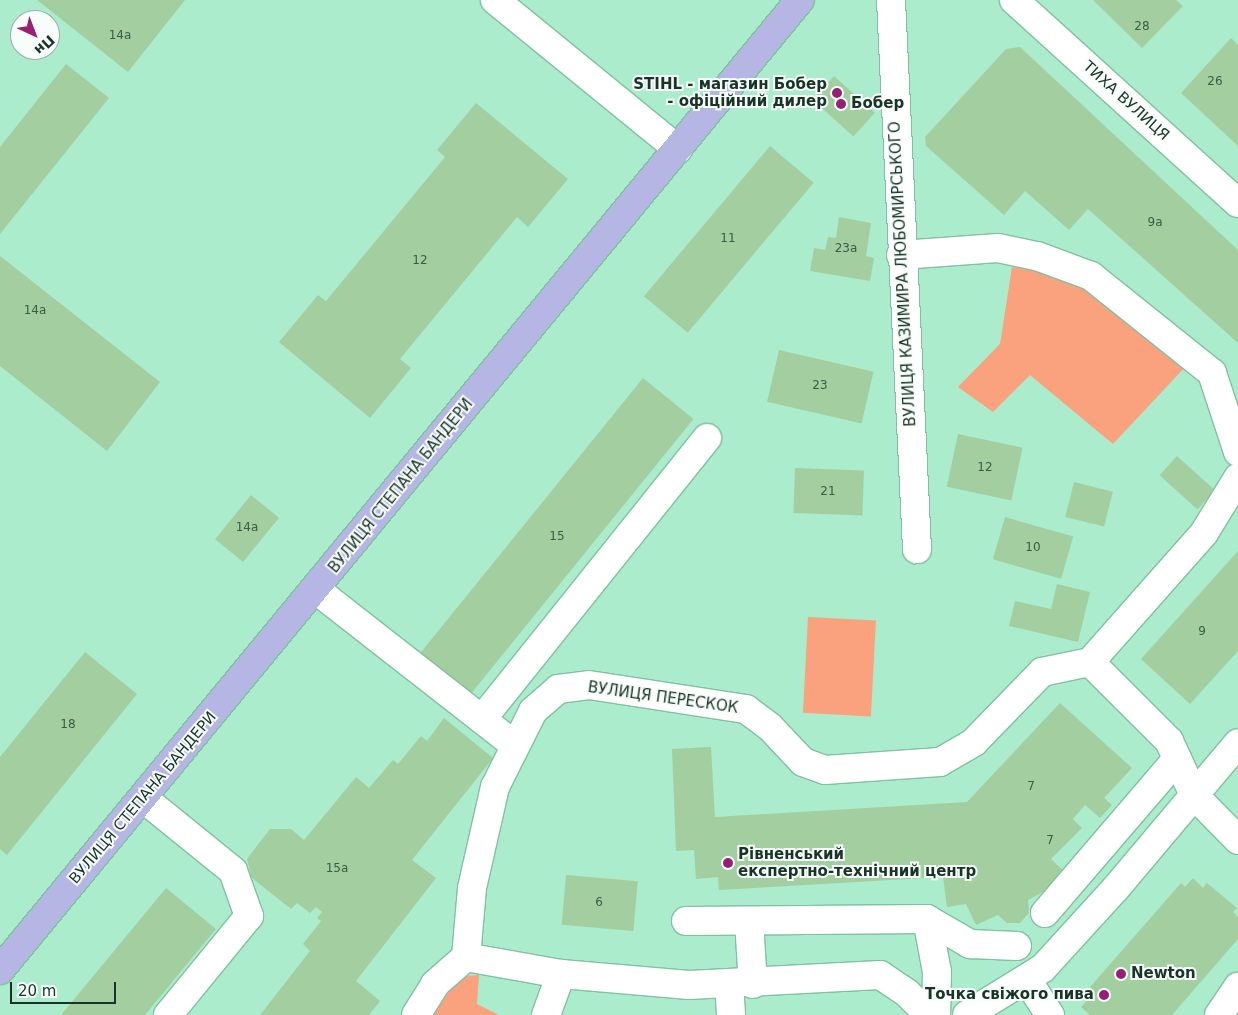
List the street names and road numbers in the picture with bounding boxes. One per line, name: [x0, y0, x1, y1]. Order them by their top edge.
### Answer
street label: ТИХА ВУЛИЦЯ: [1079, 58, 1173, 144]
street label: ВУЛИЦЯ КАЗИМИРА ЛЮБОМИРСЬКОГО: [886, 121, 920, 427]
street label: ВУЛИЦЯ СТЕПАНА БАНДЕРИ: [325, 395, 477, 577]
street label: ВУЛИЦЯ ПЕРЕСКОК: [587, 679, 739, 717]
street label: ВУЛИЦЯ СТЕПАНА БАНДЕРИ: [66, 708, 220, 888]

